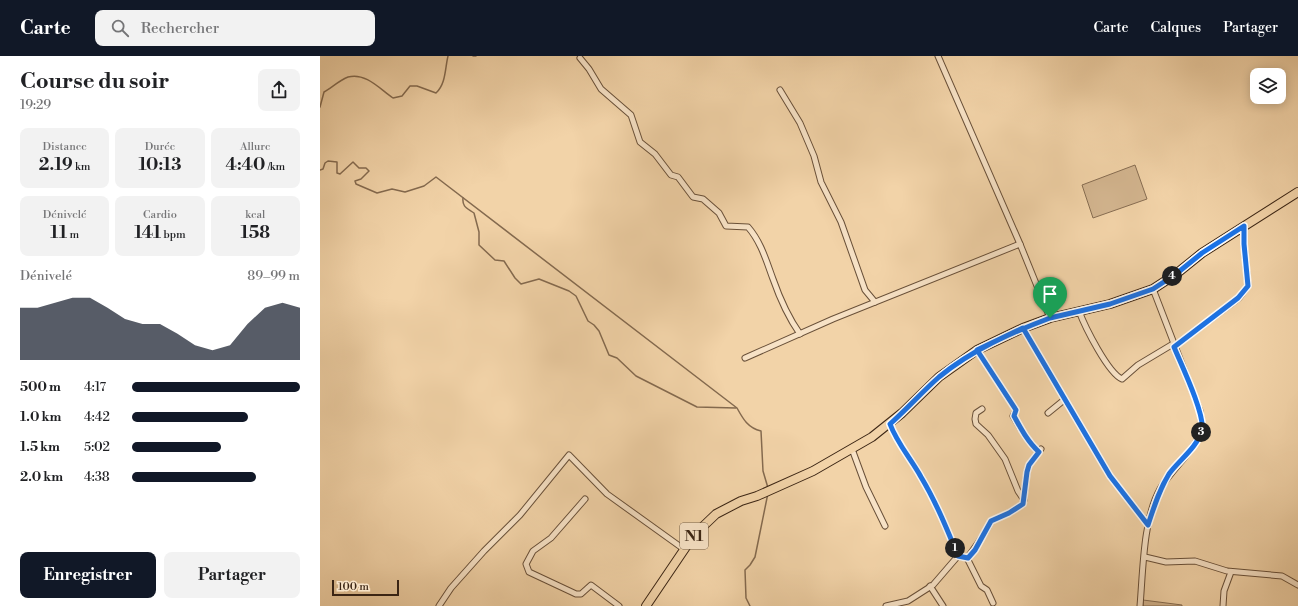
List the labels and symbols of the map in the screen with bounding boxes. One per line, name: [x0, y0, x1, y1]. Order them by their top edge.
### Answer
pin: 4: [1162, 266, 1182, 286]
pin: [1033, 277, 1067, 318]
pin: 3: [1191, 422, 1211, 442]
road number: N1: [680, 523, 708, 549]
pin: 1: [945, 538, 965, 558]
scale bar: [332, 578, 399, 597]

